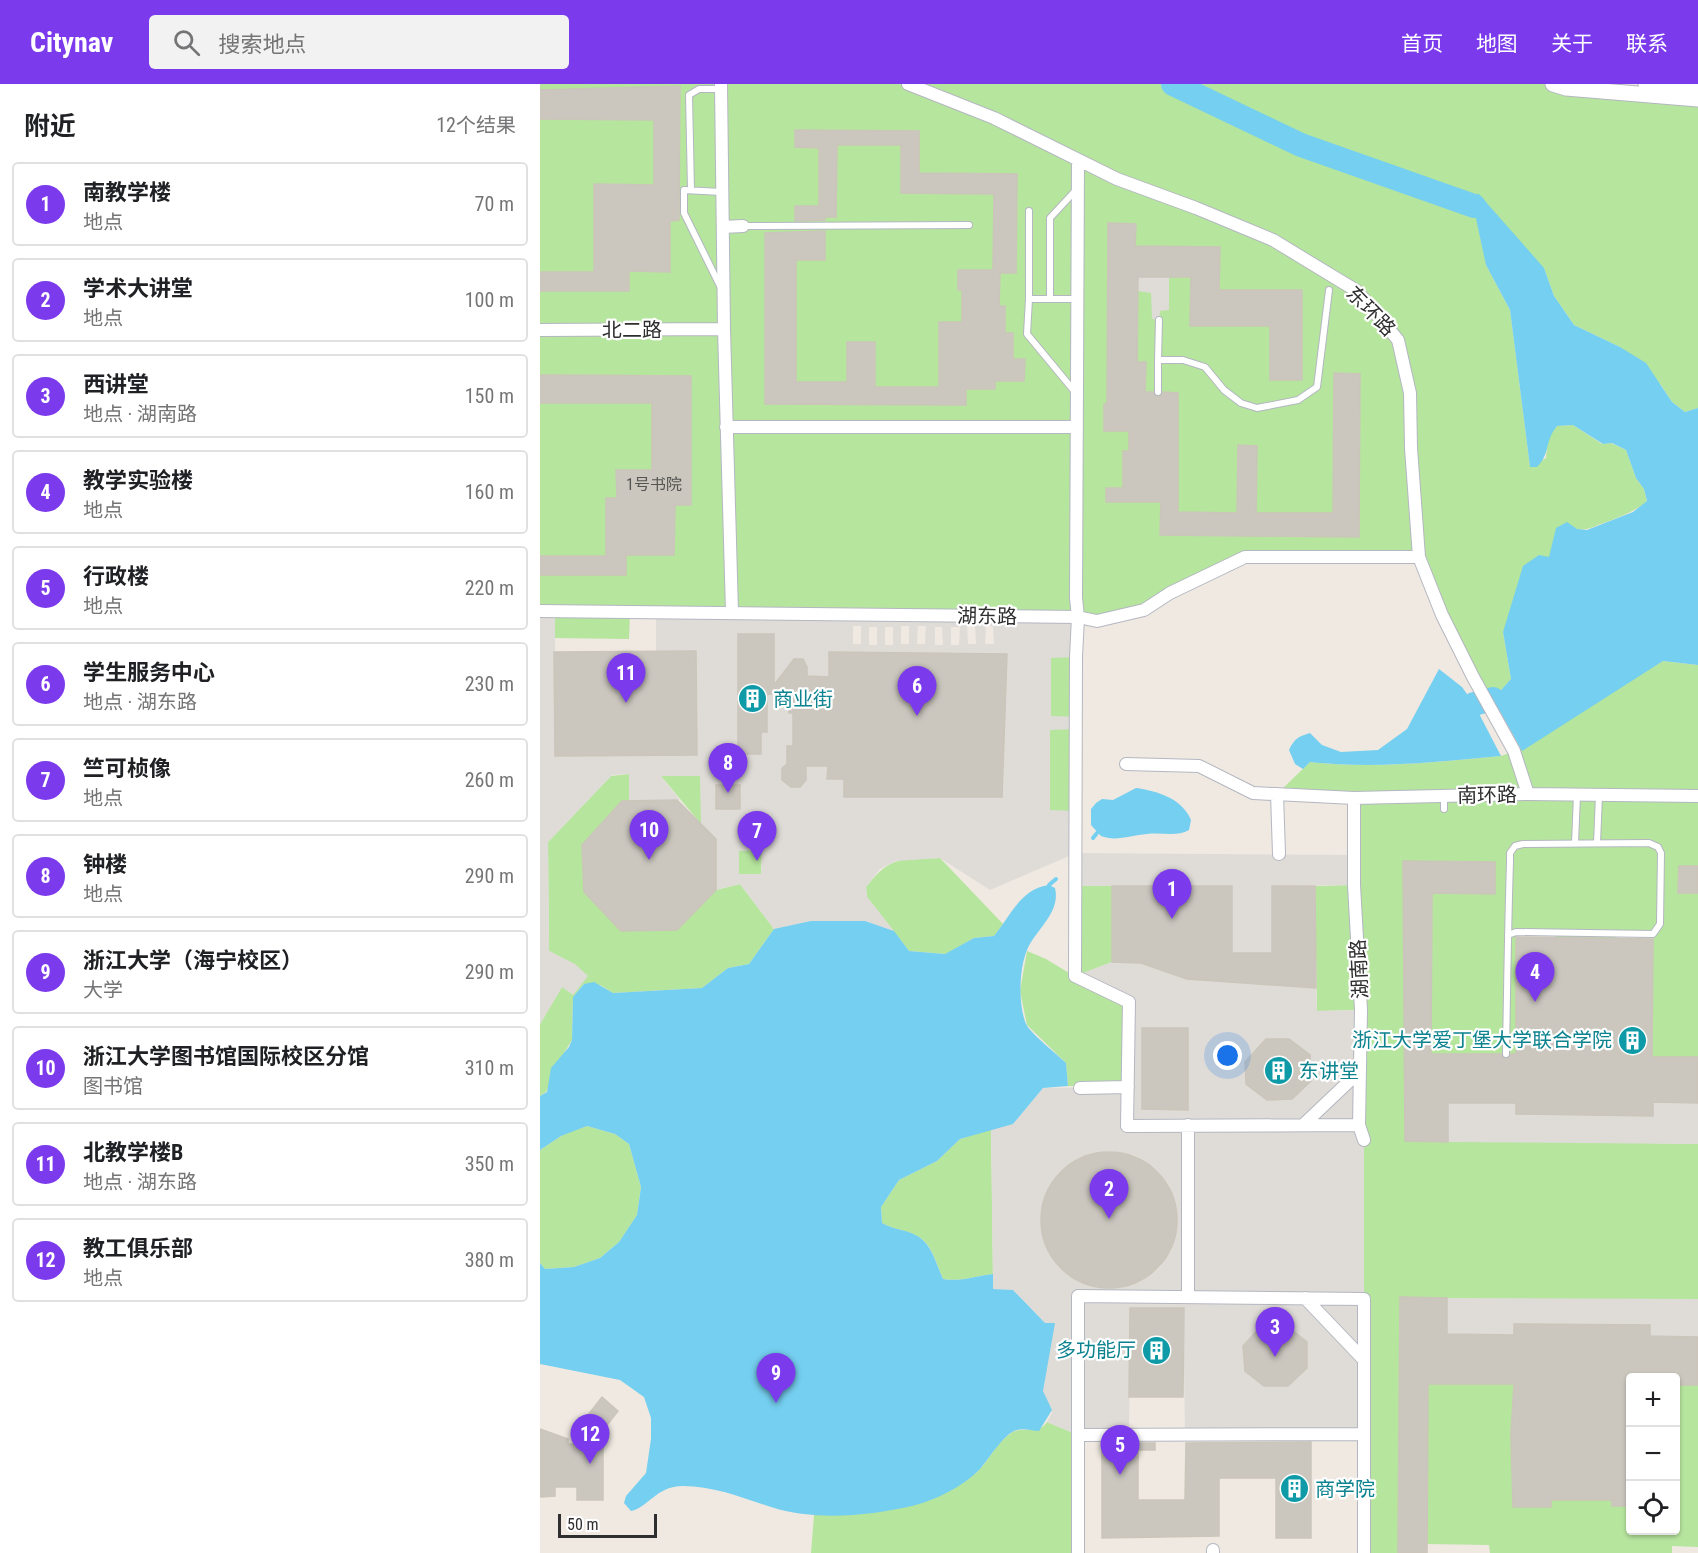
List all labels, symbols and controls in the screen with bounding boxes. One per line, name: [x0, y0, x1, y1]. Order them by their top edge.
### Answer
search box: [149, 15, 569, 69]
text: Citynav: [30, 26, 113, 59]
icon: search: [170, 26, 203, 59]
text: 搜索地点: [218, 32, 306, 57]
text: 首页: [1401, 32, 1443, 56]
text: 地图: [1476, 32, 1518, 56]
text: 关于: [1551, 32, 1593, 56]
text: 联系: [1626, 32, 1668, 56]
text: 附近: [24, 111, 76, 141]
text: 12个结果: [436, 113, 516, 137]
text: 南教学楼: [83, 180, 171, 205]
text: 1: [40, 192, 51, 216]
text: 70 m: [475, 192, 514, 216]
text: 地点: [83, 210, 123, 234]
text: 学术大讲堂: [83, 276, 193, 301]
street label: 东环路: [1342, 281, 1400, 341]
text: 2: [40, 288, 51, 312]
text: 100 m: [465, 288, 514, 312]
text: 地点: [83, 306, 123, 330]
street label: 北二路: [602, 318, 662, 342]
text: 西讲堂: [83, 372, 149, 397]
text: 3: [40, 384, 51, 408]
text: 150 m: [465, 384, 514, 408]
text: 地点 · 湖南路: [83, 402, 197, 426]
text: 教学实验楼: [83, 468, 193, 493]
house number: 1号书院: [626, 475, 682, 494]
text: 4: [40, 480, 51, 504]
text: 160 m: [465, 480, 514, 504]
text: 地点: [83, 498, 123, 522]
text: 行政楼: [83, 564, 149, 589]
text: 5: [40, 576, 51, 600]
text: 220 m: [465, 576, 514, 600]
text: 地点: [83, 594, 123, 618]
street label: 湖东路: [957, 603, 1017, 629]
pin: 11: [606, 654, 646, 703]
text: 学生服务中心: [83, 660, 215, 685]
pin: 6: [898, 666, 937, 716]
text: 6: [40, 672, 51, 696]
text: 230 m: [465, 672, 514, 696]
building icon: 商业街: [736, 683, 768, 715]
place label: 商业街: [773, 687, 833, 711]
text: 地点 · 湖东路: [83, 690, 197, 714]
pin: 8: [708, 744, 747, 793]
text: 竺可桢像: [83, 756, 171, 781]
text: 7: [40, 768, 51, 792]
text: 260 m: [465, 768, 514, 792]
street label: 南环路: [1457, 782, 1517, 808]
text: 地点: [83, 786, 123, 810]
pin: 10: [630, 810, 668, 860]
pin: 7: [738, 812, 776, 861]
text: 钟楼: [83, 852, 127, 877]
text: 8: [40, 864, 51, 888]
text: 290 m: [465, 864, 514, 888]
pin: 1: [1152, 870, 1192, 919]
text: 地点: [83, 882, 123, 906]
street label: 湖南路: [1345, 938, 1373, 1000]
text: 浙江大学（海宁校区）: [83, 948, 303, 973]
pin: 4: [1516, 952, 1554, 1002]
text: 9: [40, 960, 51, 984]
text: 290 m: [465, 960, 514, 984]
text: 大学: [83, 978, 123, 1002]
building icon: 浙江大学爱丁堡大学联合学院: [1617, 1024, 1649, 1056]
place label: 浙江大学爱丁堡大学联合学院: [1352, 1028, 1612, 1052]
your location: [1213, 1041, 1242, 1070]
text: 浙江大学图书馆国际校区分馆: [83, 1044, 369, 1069]
building icon: 东讲堂: [1262, 1055, 1294, 1087]
text: 10: [35, 1056, 56, 1080]
text: 310 m: [465, 1056, 514, 1080]
place label: 东讲堂: [1299, 1059, 1359, 1083]
text: 图书馆: [83, 1074, 143, 1098]
text: 北教学楼B: [83, 1140, 183, 1165]
text: 11: [35, 1152, 56, 1176]
text: 350 m: [465, 1152, 514, 1176]
text: 地点 · 湖东路: [83, 1170, 197, 1194]
pin: 2: [1090, 1170, 1128, 1219]
text: 教工俱乐部: [83, 1236, 193, 1261]
text: 12: [35, 1248, 56, 1272]
text: 380 m: [465, 1248, 514, 1272]
text: 地点: [83, 1266, 123, 1290]
pin: 3: [1256, 1308, 1294, 1357]
building icon: 多功能厅: [1141, 1334, 1173, 1366]
place label: 多功能厅: [1056, 1338, 1136, 1362]
pin: 9: [756, 1354, 796, 1403]
map controls: [1626, 1373, 1680, 1535]
button: +: [1626, 1373, 1680, 1427]
pin: 12: [571, 1414, 610, 1464]
pin: 5: [1100, 1426, 1140, 1475]
button: −: [1626, 1427, 1680, 1481]
building icon: 商学院: [1278, 1473, 1310, 1505]
place label: 商学院: [1315, 1477, 1375, 1501]
button: locate: [1626, 1481, 1680, 1535]
scale bar: [558, 1511, 657, 1538]
text: 50 m: [567, 1515, 599, 1534]

